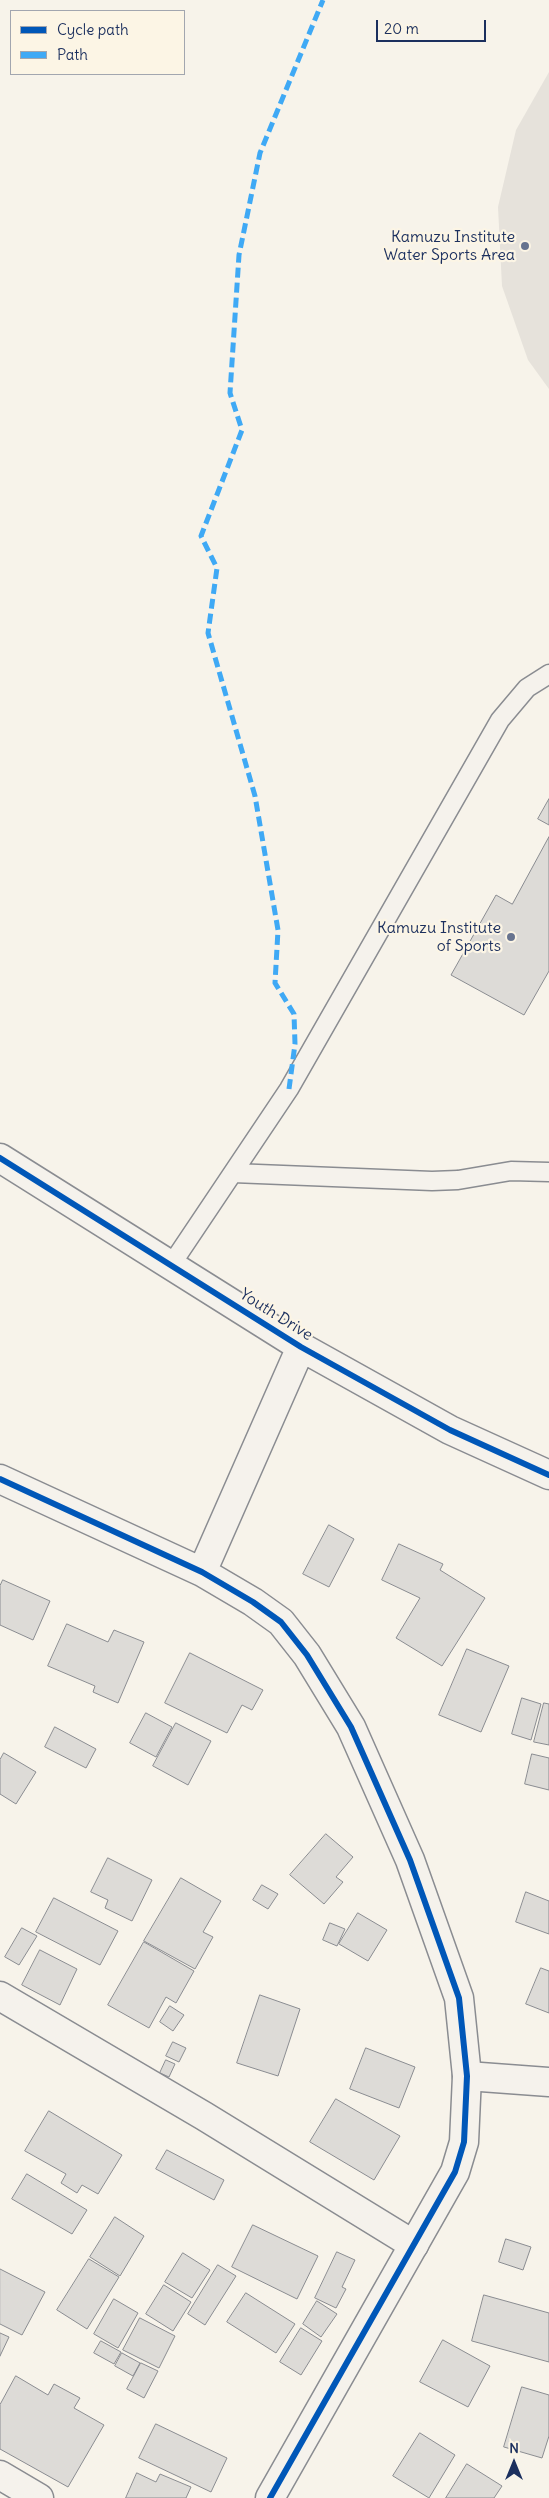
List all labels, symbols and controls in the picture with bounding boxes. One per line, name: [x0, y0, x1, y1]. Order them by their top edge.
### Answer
legend: [10, 10, 185, 75]
scale bar: [379, 10, 489, 42]
text: 20 m: [384, 19, 419, 38]
text: Cycle path: [57, 20, 129, 39]
text: Path: [57, 45, 88, 64]
place label: Kamuzu Institute Water Sports Area: [384, 227, 515, 265]
marker: Kamuzu Institute Water Sports Area: [519, 240, 531, 252]
place label: Kamuzu Institute of Sports: [377, 918, 501, 956]
marker: Kamuzu Institute of Sports: [505, 931, 517, 943]
street label: Youth Drive: [236, 1285, 316, 1345]
north arrow: [489, 2438, 539, 2488]
text: N: [509, 2439, 519, 2457]

